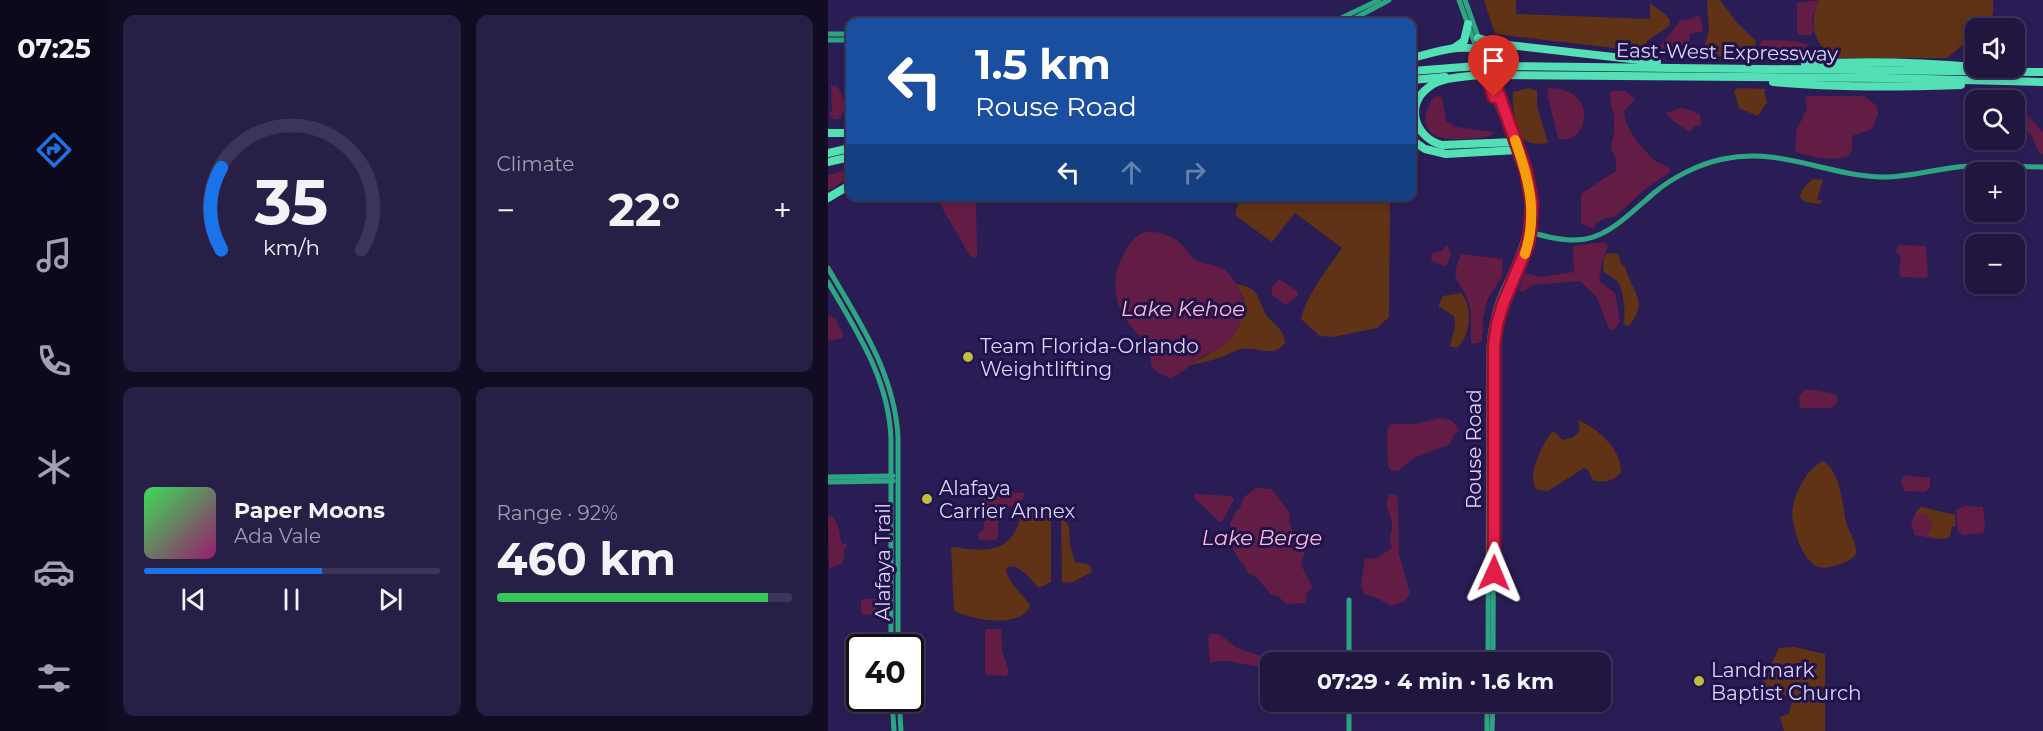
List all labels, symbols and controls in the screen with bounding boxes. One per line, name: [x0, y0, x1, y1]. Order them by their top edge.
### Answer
map controls: [1965, 18, 2025, 294]
button: sound: [1965, 18, 2025, 78]
text: 07:25: [17, 32, 91, 65]
pin: [1468, 35, 1519, 97]
text: 1.5 km: [975, 38, 1111, 90]
street label: East-West Expressway: [1616, 38, 1838, 66]
icon: left: [876, 42, 954, 120]
icon: arrive: [1477, 44, 1510, 77]
text: Rouse Road: [975, 90, 1137, 123]
button: search: [1965, 90, 2025, 150]
icon: directions: [33, 129, 75, 171]
text: Climate: [497, 152, 574, 176]
icon: left: [1052, 156, 1085, 189]
icon: ahead: [1115, 156, 1148, 189]
icon: right: [1178, 156, 1211, 189]
button: +: [1965, 162, 2025, 222]
text: 35: [254, 164, 328, 240]
text: 22°: [608, 182, 680, 237]
text: −: [497, 190, 515, 230]
text: +: [773, 190, 792, 230]
icon: music: [33, 234, 75, 276]
button: −: [1965, 234, 2025, 294]
text: km/h: [263, 235, 320, 261]
water label: Lake Kehoe: [1121, 296, 1245, 321]
place label: Team Florida-Orlando Weightlifting: [980, 334, 1199, 381]
icon: phone: [33, 340, 75, 382]
marker: Team Florida-Orlando Weightlifting: [961, 350, 975, 364]
street label: Rouse Road: [1462, 389, 1486, 509]
icon: climate: [33, 446, 75, 488]
place label: Alafaya Carrier Annex: [939, 476, 1075, 523]
marker: Alafaya Carrier Annex: [920, 492, 934, 506]
text: Paper Moons: [234, 497, 385, 524]
text: Range · 92%: [497, 501, 618, 525]
street label: Alafaya Trail: [871, 503, 895, 621]
text: Ada Vale: [234, 524, 321, 548]
water label: Lake Berge: [1202, 525, 1322, 550]
text: 460 km: [497, 531, 676, 586]
position arrow: [1462, 541, 1526, 605]
icon: car: [33, 551, 75, 593]
icon: previous: [177, 583, 210, 616]
icon: pause: [275, 583, 308, 616]
icon: next: [374, 583, 407, 616]
speed limit sign: 40: [846, 634, 924, 712]
icon: filters: [33, 657, 75, 699]
place label: Landmark Baptist Church: [1711, 658, 1862, 705]
text: 07:29 · 4 min · 1.6 km: [1317, 668, 1554, 695]
marker: Landmark Baptist Church: [1692, 674, 1706, 688]

